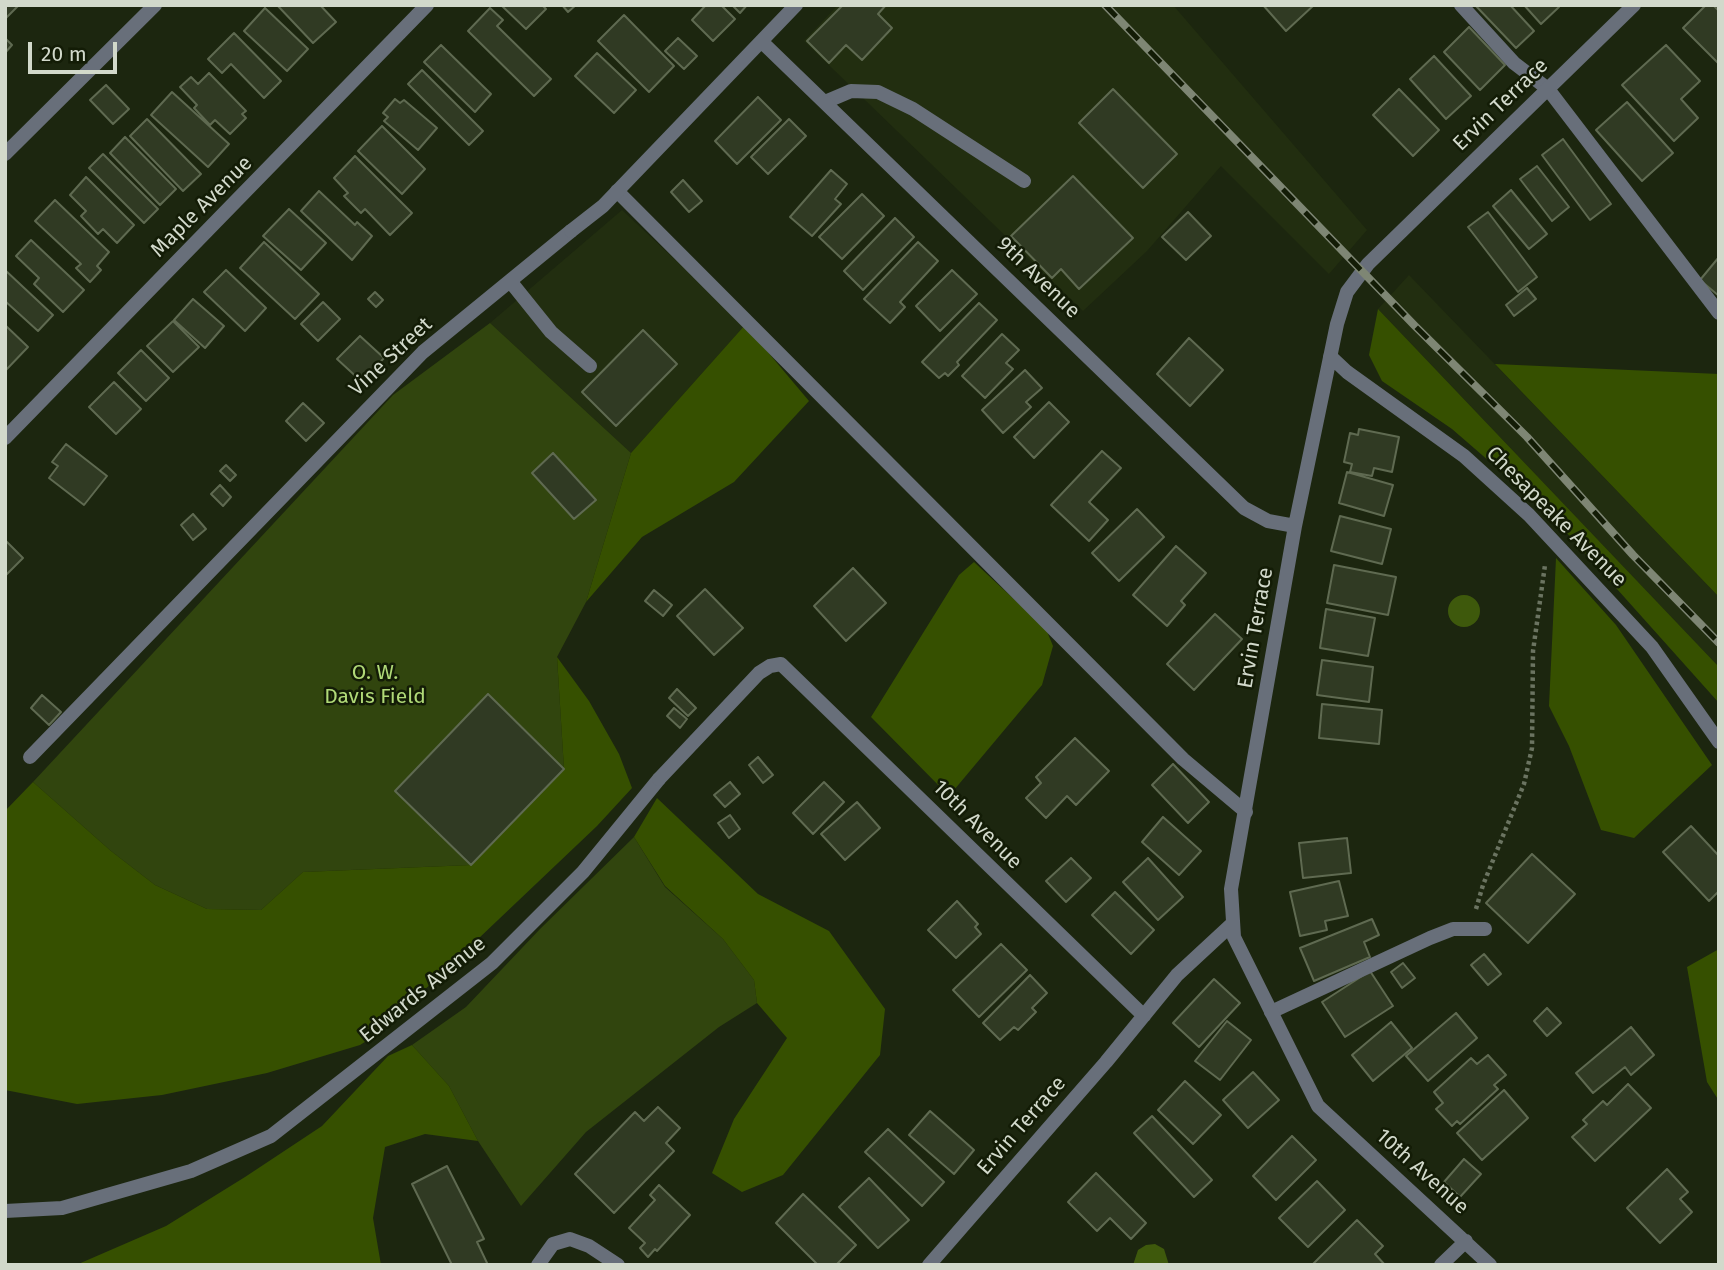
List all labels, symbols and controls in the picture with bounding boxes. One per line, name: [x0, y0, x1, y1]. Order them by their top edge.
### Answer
scale bar: [32, 28, 121, 72]
text: 20 m: [41, 41, 87, 67]
street label: Ervin Terrace: [1448, 53, 1554, 157]
street label: Maple Avenue: [146, 151, 258, 263]
street label: 9th Avenue: [991, 232, 1085, 324]
street label: Vine Street: [344, 312, 438, 402]
street label: Chesapeake Avenue: [1480, 441, 1632, 593]
street label: Ervin Terrace: [1233, 566, 1279, 690]
park label: O. W. Davis Field: [324, 660, 426, 710]
street label: 10th Avenue: [927, 775, 1027, 875]
street label: Edwards Avenue: [355, 932, 491, 1048]
street label: Ervin Terrace: [972, 1072, 1072, 1180]
street label: 10th Avenue: [1370, 1124, 1474, 1220]

